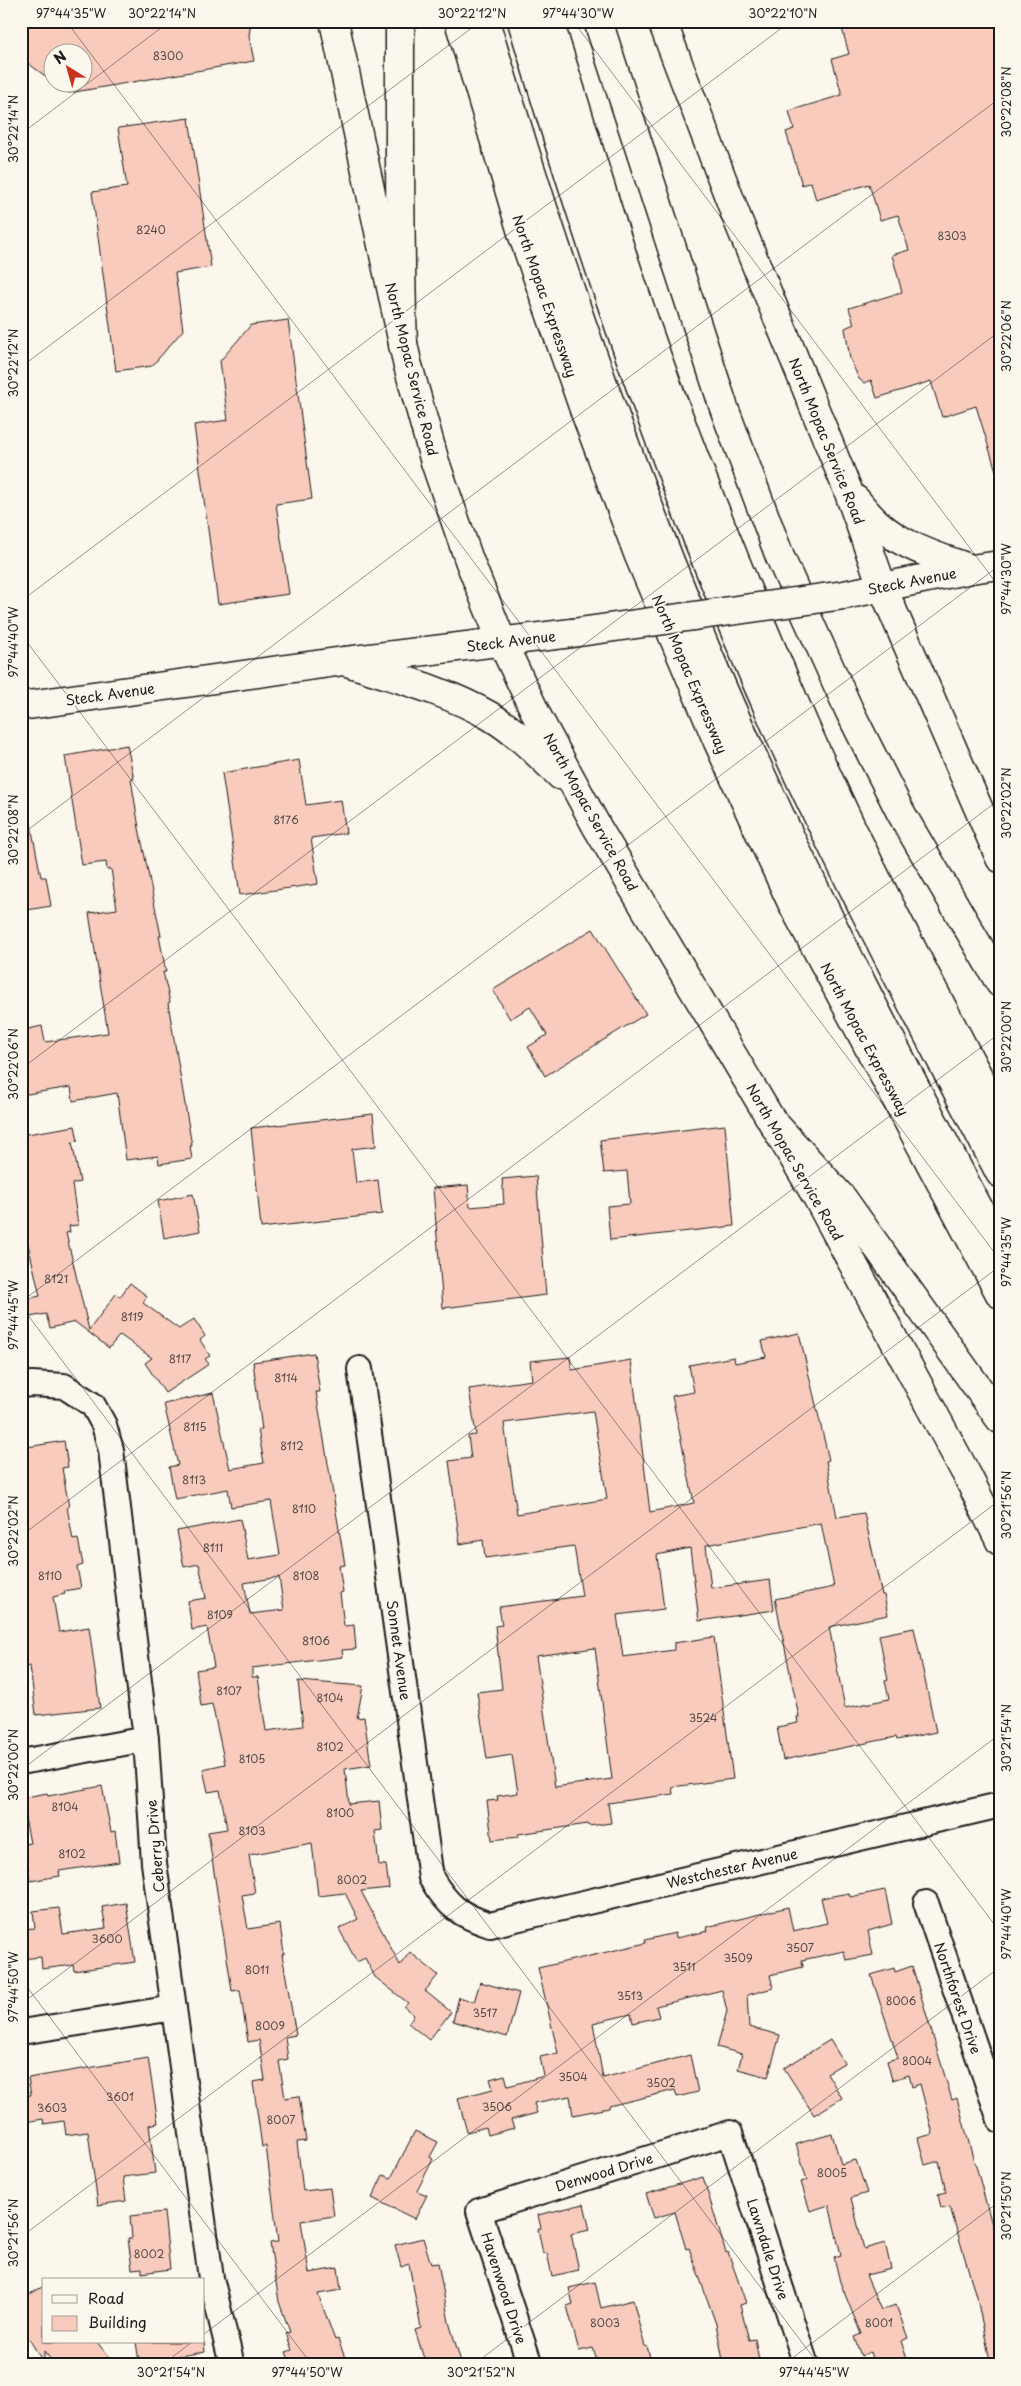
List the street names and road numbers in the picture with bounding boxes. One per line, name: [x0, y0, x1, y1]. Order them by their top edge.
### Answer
street label: North Mopac Expressway: [507, 212, 583, 380]
street label: North Mopac Service Road: [380, 280, 444, 458]
street label: North Mopac Service Road: [784, 354, 870, 528]
street label: Steck Avenue: [866, 562, 959, 600]
street label: North Mopac Expressway: [647, 591, 733, 757]
street label: Steck Avenue: [465, 625, 557, 657]
street label: Steck Avenue: [64, 677, 156, 711]
street label: North Mopac Service Road: [539, 729, 643, 895]
street label: North Mopac Expressway: [816, 959, 914, 1119]
street label: North Mopac Service Road: [741, 1080, 849, 1244]
street label: Sonnet Avenue: [382, 1599, 416, 1702]
street label: Ceberry Drive: [140, 1798, 170, 1893]
street label: Westchester Avenue: [664, 1843, 800, 1893]
street label: Northforest Drive: [929, 1939, 987, 2057]
street label: Denwood Drive: [553, 2147, 655, 2197]
street label: Lawndale Drive: [742, 2196, 794, 2302]
street label: Havenwood Drive: [476, 2229, 532, 2347]

